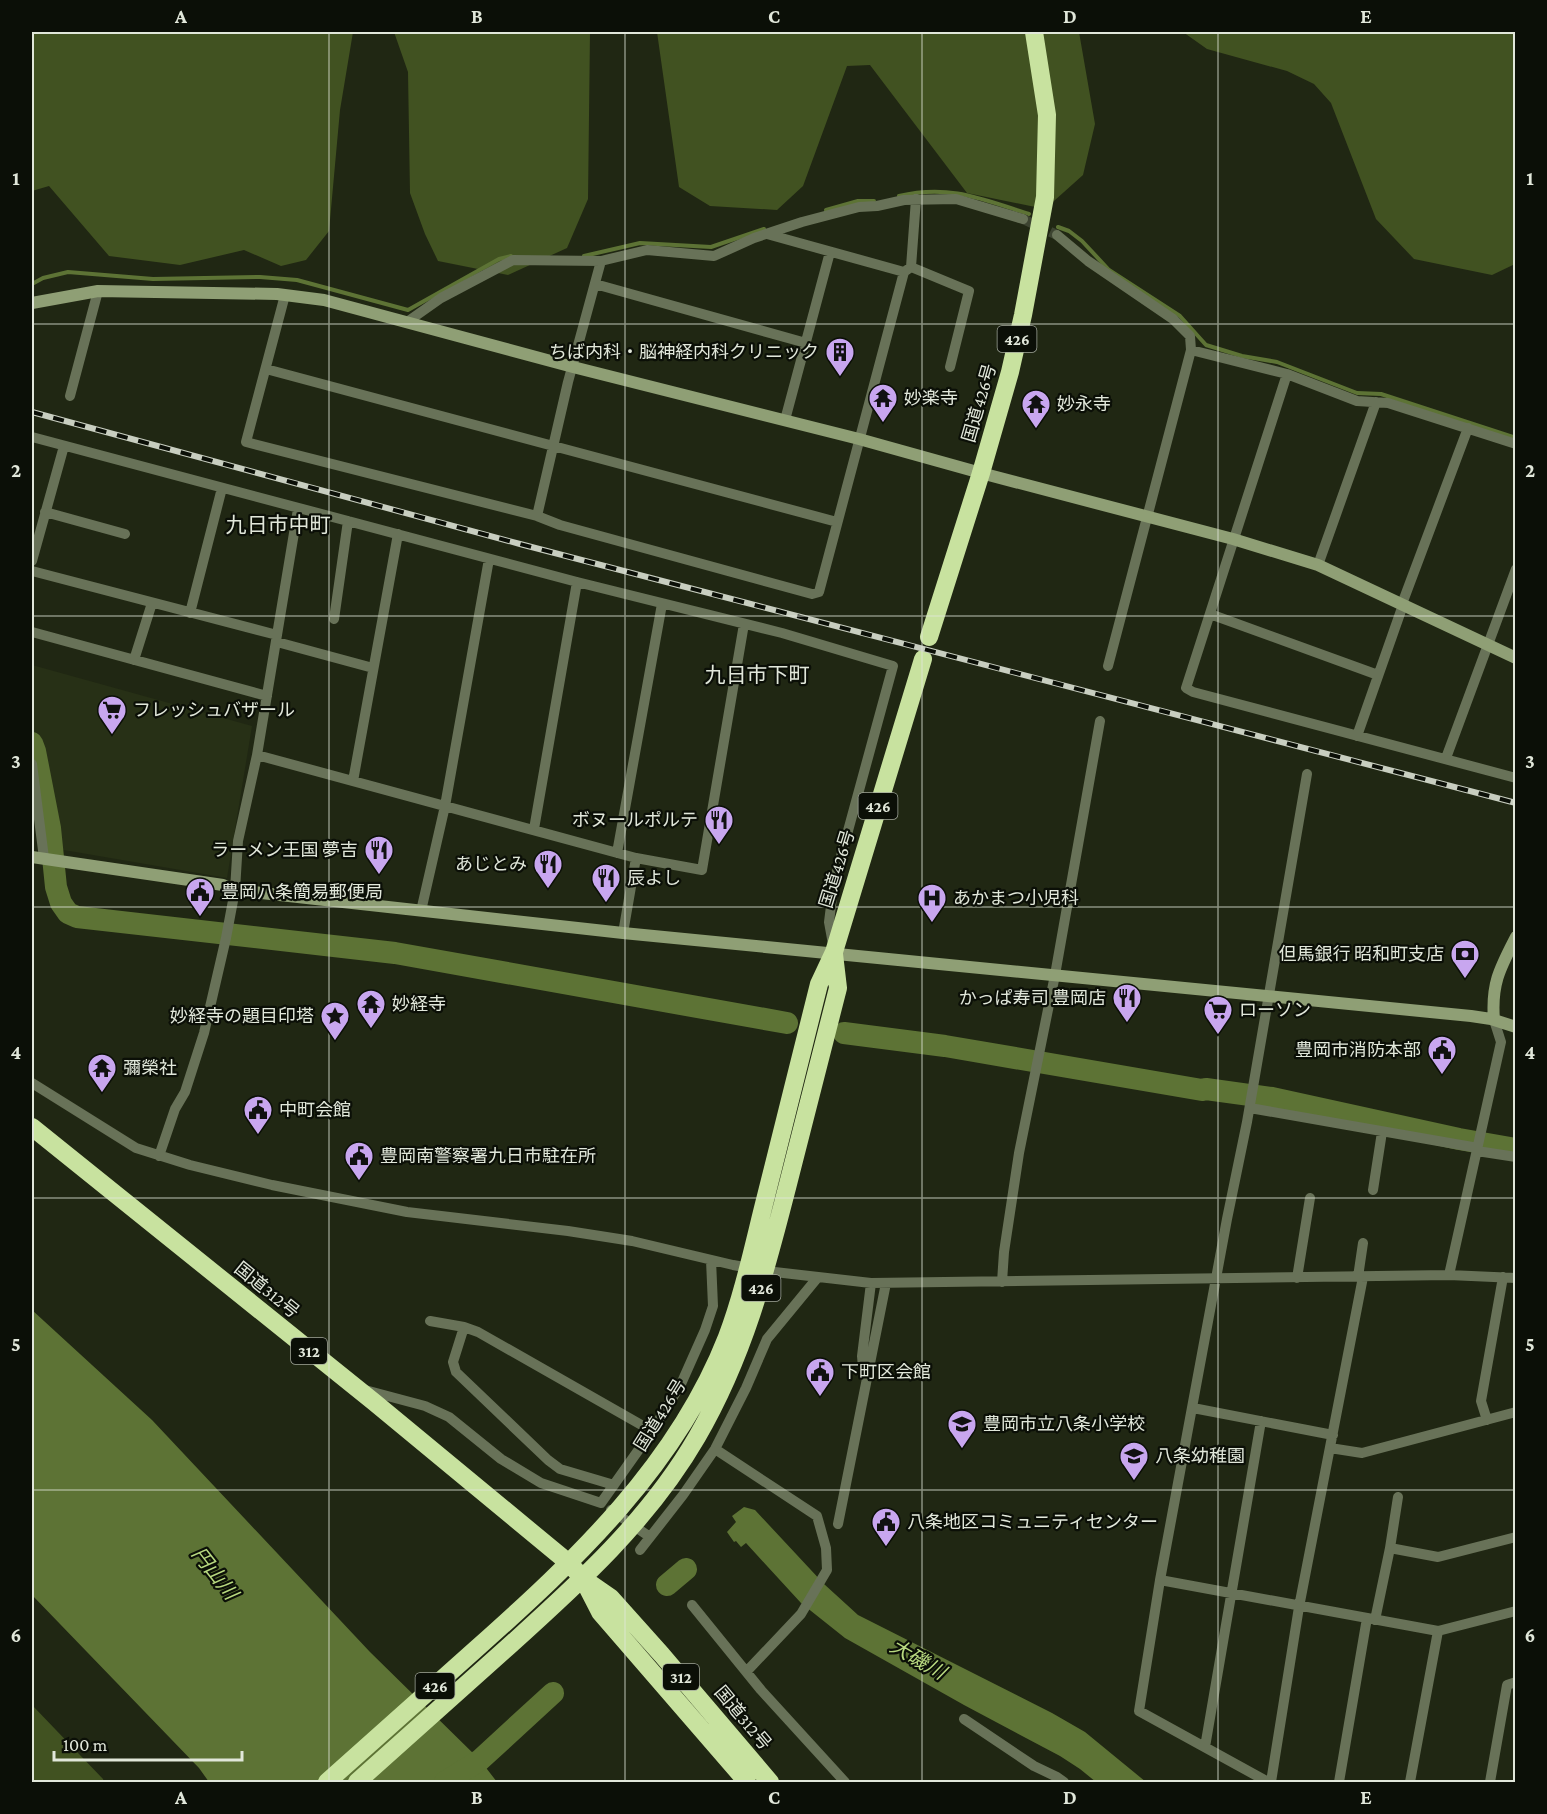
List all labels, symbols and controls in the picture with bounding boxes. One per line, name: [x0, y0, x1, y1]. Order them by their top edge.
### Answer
text: A: [174, 5, 188, 27]
text: B: [471, 5, 483, 27]
text: C: [768, 5, 780, 27]
text: D: [1063, 5, 1077, 27]
text: E: [1360, 5, 1372, 27]
text: 1: [12, 167, 20, 189]
text: 1: [1526, 167, 1534, 189]
road number: 426: [998, 326, 1036, 352]
building icon: ちば内科・脳神経内科クリニック: [824, 336, 856, 378]
place label: ちば内科・脳神経内科クリニック: [549, 342, 819, 362]
street label: 国道426号: [958, 361, 1000, 445]
temple icon: 妙楽寺: [867, 382, 899, 424]
place label: 妙楽寺: [904, 388, 958, 408]
temple icon: 妙永寺: [1020, 388, 1052, 430]
place label: 妙永寺: [1057, 394, 1111, 414]
text: 2: [11, 459, 21, 481]
text: 2: [1525, 459, 1535, 481]
district label: 九日市中町: [226, 513, 331, 537]
district label: 九日市下町: [705, 663, 810, 687]
supermarket icon: フレッシュバザール: [96, 694, 128, 736]
place label: フレッシュバザール: [133, 700, 295, 720]
text: 3: [11, 750, 21, 772]
text: 3: [1525, 750, 1535, 772]
road number: 426: [858, 793, 898, 819]
restaurant icon: ボヌールポルテ: [703, 804, 735, 846]
place label: ボヌールポルテ: [572, 810, 698, 830]
street label: 国道426号: [816, 827, 858, 911]
restaurant icon: ラーメン王国 夢吉: [363, 834, 395, 876]
place label: ラーメン王国 夢吉: [211, 840, 358, 860]
restaurant icon: あじとみ: [532, 848, 564, 890]
place label: あじとみ: [455, 854, 527, 874]
restaurant icon: 辰よし: [590, 862, 622, 904]
place label: 辰よし: [627, 868, 681, 888]
public building icon: 豊岡八条簡易郵便局: [184, 876, 216, 918]
place label: 豊岡八条簡易郵便局: [221, 882, 383, 902]
hospital icon: あかまつ小児科: [916, 882, 948, 924]
place label: あかまつ小児科: [953, 888, 1079, 908]
bank icon: 但馬銀行 昭和町支店: [1449, 938, 1481, 980]
place label: 但馬銀行 昭和町支店: [1279, 944, 1444, 964]
restaurant icon: かっぱ寿司 豊岡店: [1111, 982, 1143, 1024]
temple icon: 妙経寺: [355, 988, 387, 1030]
place label: かっぱ寿司 豊岡店: [959, 988, 1106, 1008]
place label: 妙経寺: [392, 994, 446, 1014]
supermarket icon: ローソン: [1202, 994, 1234, 1036]
place icon: 妙経寺の題目印塔: [319, 1000, 351, 1042]
place label: ローソン: [1239, 1000, 1311, 1020]
place label: 妙経寺の題目印塔: [170, 1006, 314, 1026]
public building icon: 豊岡市消防本部: [1426, 1034, 1458, 1076]
place label: 豊岡市消防本部: [1295, 1040, 1421, 1060]
text: 4: [11, 1041, 22, 1063]
text: 4: [1525, 1041, 1536, 1063]
temple icon: 彌榮社: [86, 1052, 118, 1094]
place label: 彌榮社: [123, 1058, 177, 1078]
public building icon: 中町会館: [242, 1094, 274, 1136]
place label: 中町会館: [279, 1100, 351, 1120]
public building icon: 豊岡南警察署九日市駐在所: [343, 1140, 375, 1182]
place label: 豊岡南警察署九日市駐在所: [380, 1146, 596, 1166]
street label: 国道312号: [231, 1258, 303, 1322]
road number: 426: [742, 1275, 780, 1301]
text: 5: [11, 1333, 21, 1355]
text: 5: [1525, 1333, 1535, 1355]
road number: 312: [291, 1338, 327, 1364]
public building icon: 下町区会館: [804, 1356, 836, 1398]
place label: 下町区会館: [841, 1362, 931, 1382]
street label: 国道426号: [630, 1375, 690, 1455]
school or university icon: 豊岡市立八条小学校: [946, 1408, 978, 1450]
place label: 豊岡市立八条小学校: [983, 1414, 1145, 1434]
school or university icon: 八条幼稚園: [1118, 1440, 1150, 1482]
place label: 八条幼稚園: [1155, 1446, 1245, 1466]
public building icon: 八条地区コミュニティセンター: [870, 1506, 902, 1548]
place label: 八条地区コミュニティセンター: [907, 1512, 1158, 1532]
water label: 円山川: [188, 1543, 243, 1605]
text: 6: [11, 1624, 21, 1646]
text: 6: [1525, 1624, 1535, 1646]
water label: 大磯川: [887, 1634, 951, 1685]
road number: 312: [663, 1664, 699, 1690]
road number: 426: [416, 1673, 454, 1699]
street label: 国道312号: [711, 1682, 775, 1754]
scale bar: [54, 1724, 242, 1762]
text: 100 m: [63, 1735, 108, 1755]
text: A: [174, 1786, 188, 1808]
text: B: [471, 1786, 483, 1808]
text: C: [768, 1786, 780, 1808]
text: D: [1063, 1786, 1077, 1808]
text: E: [1360, 1786, 1372, 1808]

